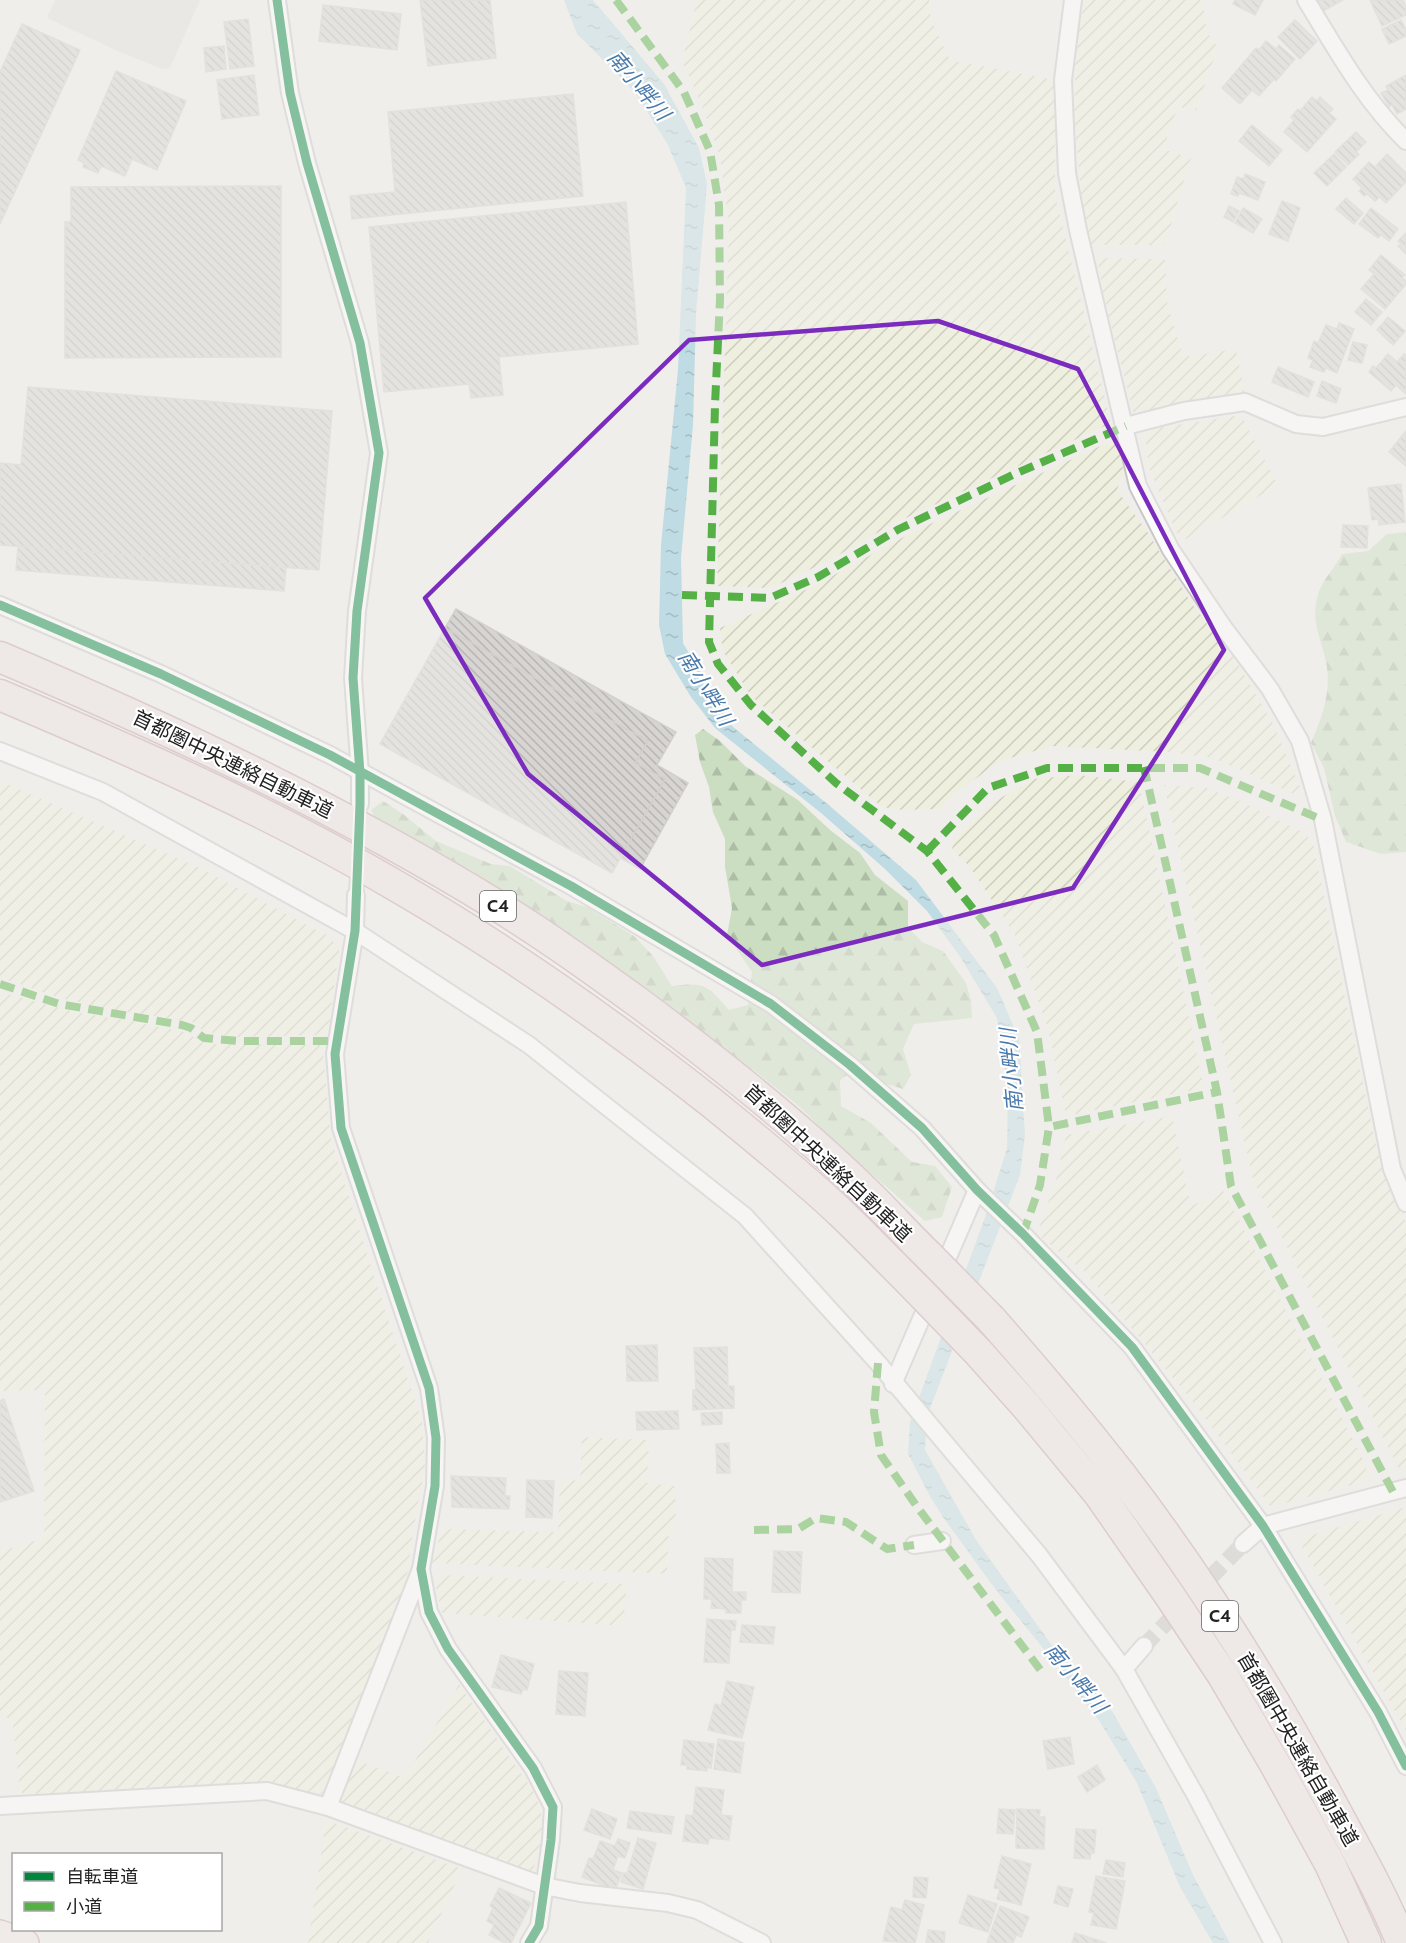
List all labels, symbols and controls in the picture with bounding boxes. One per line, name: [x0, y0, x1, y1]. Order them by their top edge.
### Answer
water label: 南小畔川: [602, 45, 677, 127]
water label: 南小畔川: [673, 646, 740, 732]
street label: 首都圏中央連絡自動車道: [129, 705, 337, 823]
road number: C4: [480, 891, 516, 921]
water label: 南小畔川: [995, 1025, 1027, 1113]
street label: 首都圏中央連絡自動車道: [739, 1079, 917, 1247]
road number: C4: [1202, 1601, 1238, 1631]
water label: 南小畔川: [1039, 1638, 1114, 1720]
street label: 首都圏中央連絡自動車道: [1233, 1648, 1363, 1850]
legend: [12, 1853, 222, 1931]
text: 自転車道: [66, 1866, 138, 1888]
text: 小道: [66, 1896, 102, 1918]

